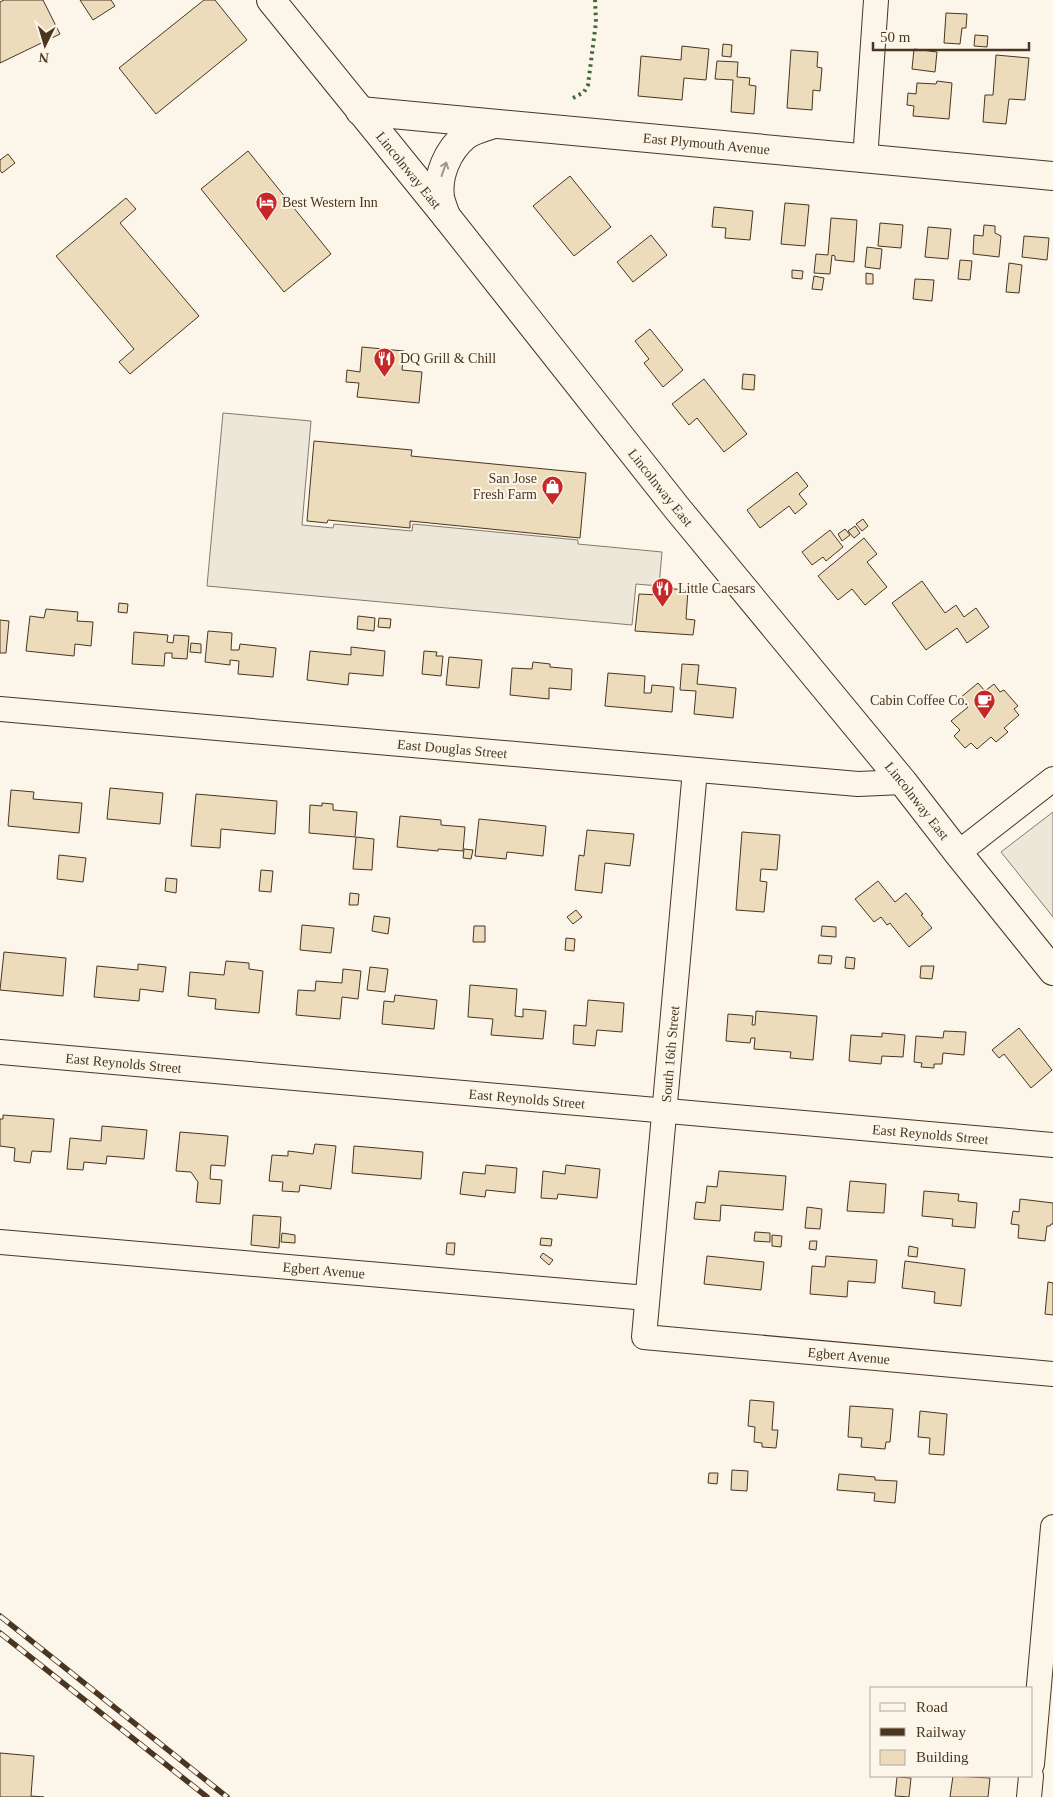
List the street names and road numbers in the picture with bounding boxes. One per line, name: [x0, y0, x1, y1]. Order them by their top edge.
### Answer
street label: Lincolnway East: [373, 129, 444, 212]
street label: East Plymouth Avenue: [642, 131, 771, 157]
street label: Lincolnway East: [625, 446, 696, 529]
street label: East Douglas Street: [397, 737, 508, 761]
street label: Lincolnway East: [882, 759, 952, 843]
street label: South 16th Street: [659, 1005, 682, 1103]
street label: East Reynolds Street: [65, 1051, 182, 1076]
street label: East Reynolds Street: [468, 1086, 586, 1112]
street label: East Reynolds Street: [872, 1122, 989, 1147]
street label: Egbert Avenue: [282, 1259, 366, 1282]
street label: Egbert Avenue: [807, 1345, 891, 1367]

